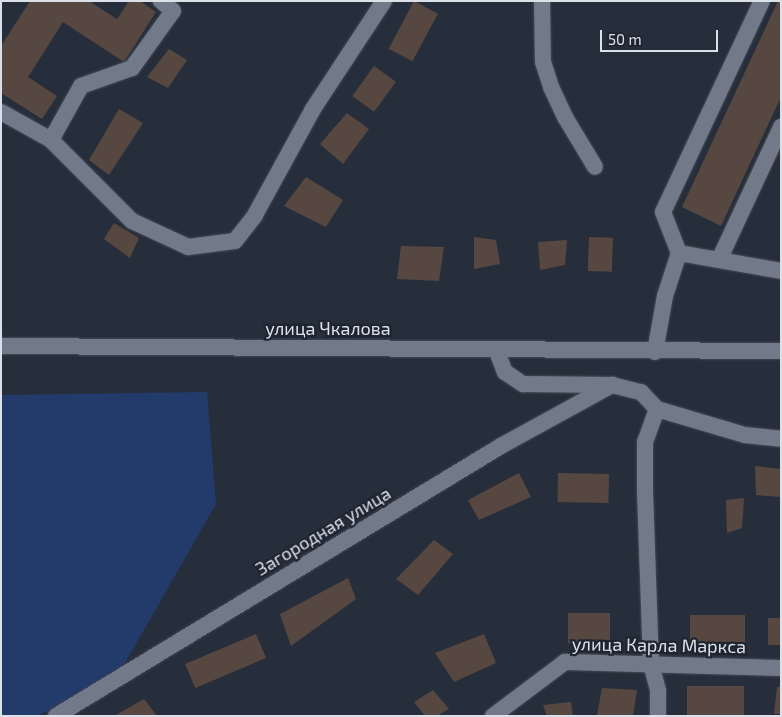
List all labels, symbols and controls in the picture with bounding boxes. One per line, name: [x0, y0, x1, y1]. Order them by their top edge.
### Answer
scale bar: [602, 20, 720, 52]
text: 50 m: [608, 30, 642, 48]
street label: улица Чкалова: [265, 317, 391, 339]
street label: Загородная улица: [252, 482, 394, 580]
street label: улица Карла Маркса: [572, 633, 746, 657]

